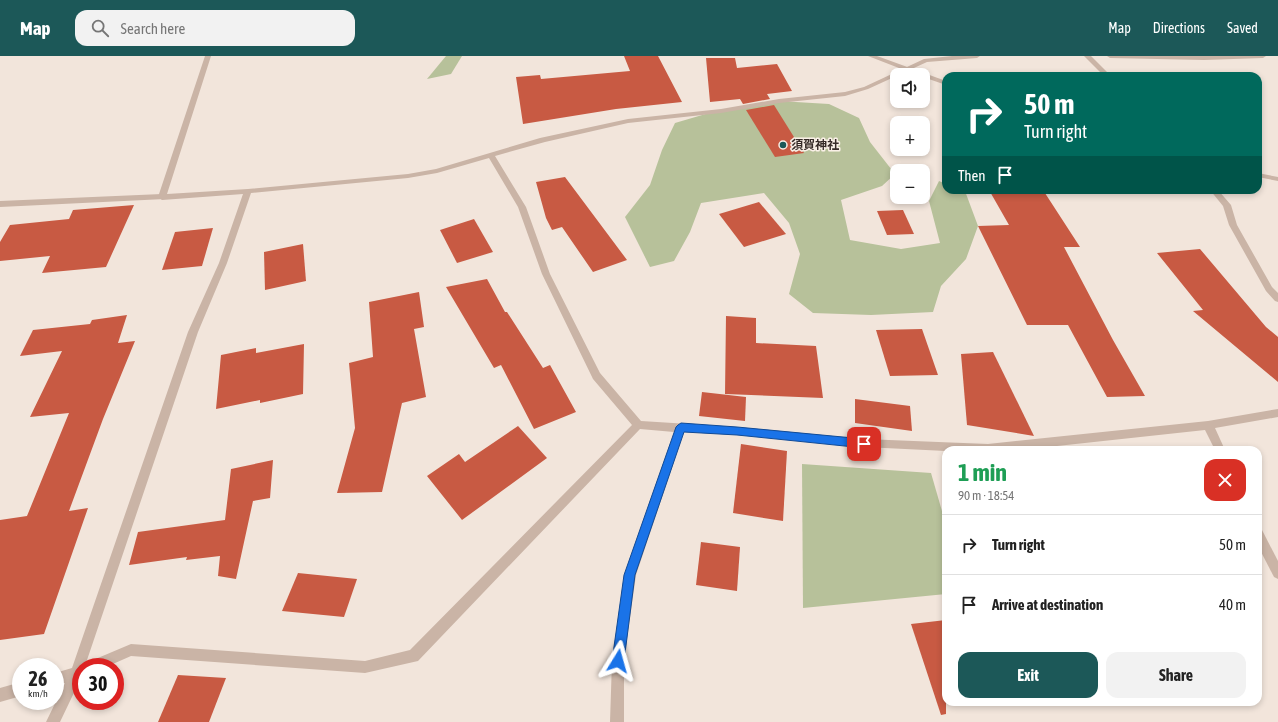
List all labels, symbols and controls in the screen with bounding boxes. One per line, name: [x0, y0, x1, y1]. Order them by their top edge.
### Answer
search box: [75, 10, 355, 46]
text: Map: [20, 17, 51, 39]
icon: search: [89, 17, 111, 39]
text: Search here: [121, 20, 185, 37]
text: Map: [1108, 20, 1131, 36]
text: Directions: [1153, 20, 1205, 36]
text: Saved: [1227, 20, 1258, 36]
map controls: [890, 68, 930, 204]
button: sound: [890, 68, 930, 108]
icon: right: [958, 88, 1010, 140]
text: 50 m: [1024, 88, 1074, 120]
button: +: [890, 116, 930, 156]
text: Turn right: [1024, 121, 1087, 142]
place label: 須賀神社: [791, 138, 839, 152]
marker: 須賀神社: [778, 140, 788, 150]
button: −: [890, 164, 930, 204]
icon: arrive: [994, 164, 1016, 186]
text: Then: [958, 167, 986, 184]
pin: [847, 427, 881, 461]
icon: arrive: [853, 433, 875, 455]
text: 1 min: [958, 459, 1007, 486]
button: close: [1204, 459, 1246, 501]
text: 90 m · 18:54: [958, 488, 1014, 503]
icon: right: [958, 534, 980, 556]
text: Turn right: [992, 536, 1045, 553]
text: 50 m: [1219, 536, 1246, 553]
icon: arrive: [958, 594, 980, 616]
text: Arrive at destination: [992, 596, 1103, 613]
text: 40 m: [1219, 596, 1246, 613]
position arrow: [597, 640, 639, 682]
button: Exit: [958, 652, 1098, 698]
button: Share: [1106, 652, 1246, 698]
speed limit sign: 30: [72, 658, 124, 710]
text: 26: [29, 667, 47, 690]
text: km/h: [28, 688, 48, 699]

